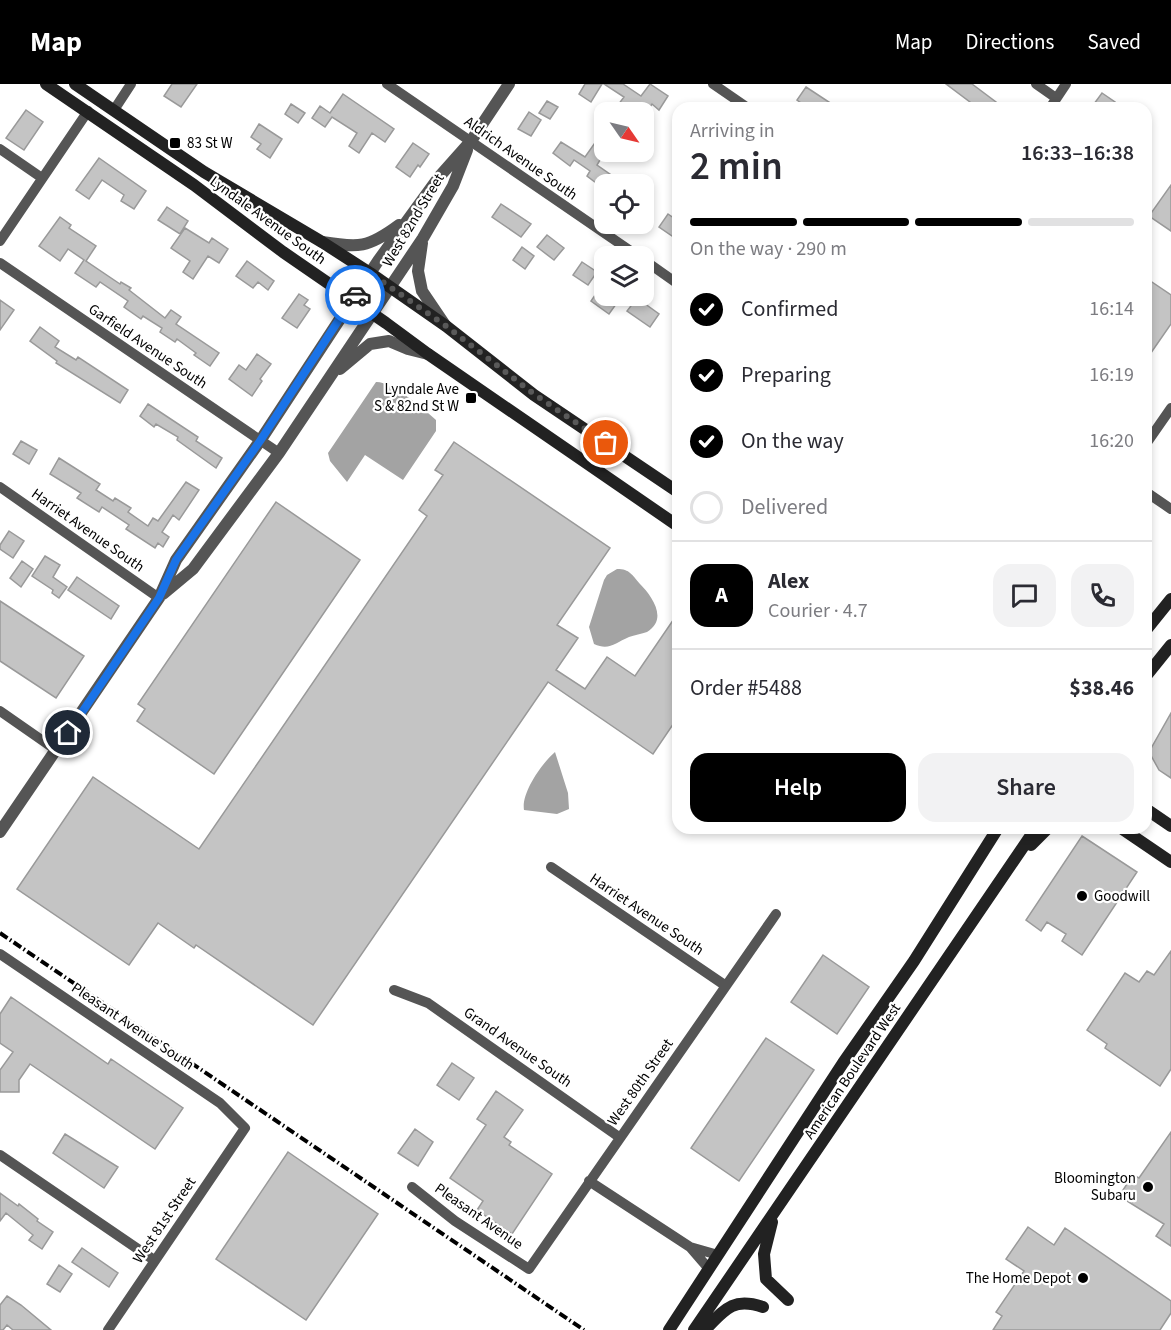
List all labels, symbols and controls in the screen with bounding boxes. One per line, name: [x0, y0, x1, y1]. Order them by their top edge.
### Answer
text: Map: [30, 22, 82, 62]
text: Map: [895, 27, 933, 57]
text: Directions: [966, 27, 1054, 57]
text: Saved: [1087, 27, 1141, 57]
north arrow: [594, 102, 654, 162]
map controls: [594, 102, 654, 306]
street label: Aldrich Avenue South: [460, 111, 582, 205]
text: Arriving in: [690, 117, 775, 145]
place label: 83 St W: [187, 133, 233, 154]
marker: 83 St W: [168, 136, 182, 150]
text: 16:33–16:38: [1021, 137, 1134, 169]
text: 2 min: [690, 139, 783, 195]
street label: West 82nd Street: [377, 170, 450, 271]
street label: Lyndale Avenue South: [205, 171, 330, 270]
button: locate: [594, 174, 654, 234]
text: On the way · 290 m: [690, 235, 847, 263]
button: layers: [594, 246, 654, 306]
courier: [325, 265, 385, 325]
icon: car: [339, 279, 372, 312]
icon: check: [690, 293, 723, 326]
text: Confirmed: [741, 293, 838, 325]
text: 16:14: [1089, 295, 1134, 323]
street label: Garfield Avenue South: [84, 299, 211, 394]
icon: check: [690, 359, 723, 392]
text: Preparing: [741, 359, 831, 391]
text: 16:19: [1089, 361, 1134, 389]
place label: Lyndale Ave S & 82nd St W: [374, 379, 459, 417]
marker: Lyndale Ave S & 82nd St W: [464, 391, 478, 405]
pin: [580, 417, 631, 468]
icon: check: [690, 425, 723, 458]
text: On the way: [741, 425, 844, 457]
icon: bag: [589, 426, 622, 459]
text: 16:20: [1089, 427, 1134, 455]
street label: Harriet Avenue South: [27, 484, 148, 577]
text: Delivered: [741, 491, 828, 523]
button: chat: [993, 564, 1056, 627]
button: phone: [1071, 564, 1134, 627]
text: Alex: [768, 565, 809, 597]
text: A: [715, 579, 728, 611]
text: Courier · 4.7: [768, 597, 868, 625]
text: Order #5488: [690, 672, 802, 704]
text: $38.46: [1069, 672, 1134, 704]
pin: [42, 707, 93, 758]
icon: home: [51, 716, 84, 749]
button: Help: [690, 753, 906, 822]
button: Share: [918, 753, 1134, 822]
street label: Harriet Avenue South: [585, 868, 708, 960]
place label: Goodwill: [1094, 886, 1150, 907]
marker: Goodwill: [1075, 889, 1089, 903]
street label: Pleasant Avenue South: [67, 977, 198, 1075]
street label: American Boulevard West: [799, 999, 906, 1143]
street label: Grand Avenue South: [459, 1002, 576, 1093]
street label: West 80th Street: [603, 1034, 678, 1130]
place label: Bloomington Subaru: [1054, 1168, 1136, 1206]
street label: West 81st Street: [128, 1173, 201, 1268]
street label: Pleasant Avenue: [430, 1178, 527, 1255]
marker: Bloomington Subaru: [1141, 1180, 1155, 1194]
place label: The Home Depot: [966, 1268, 1071, 1289]
marker: The Home Depot: [1076, 1271, 1090, 1285]

